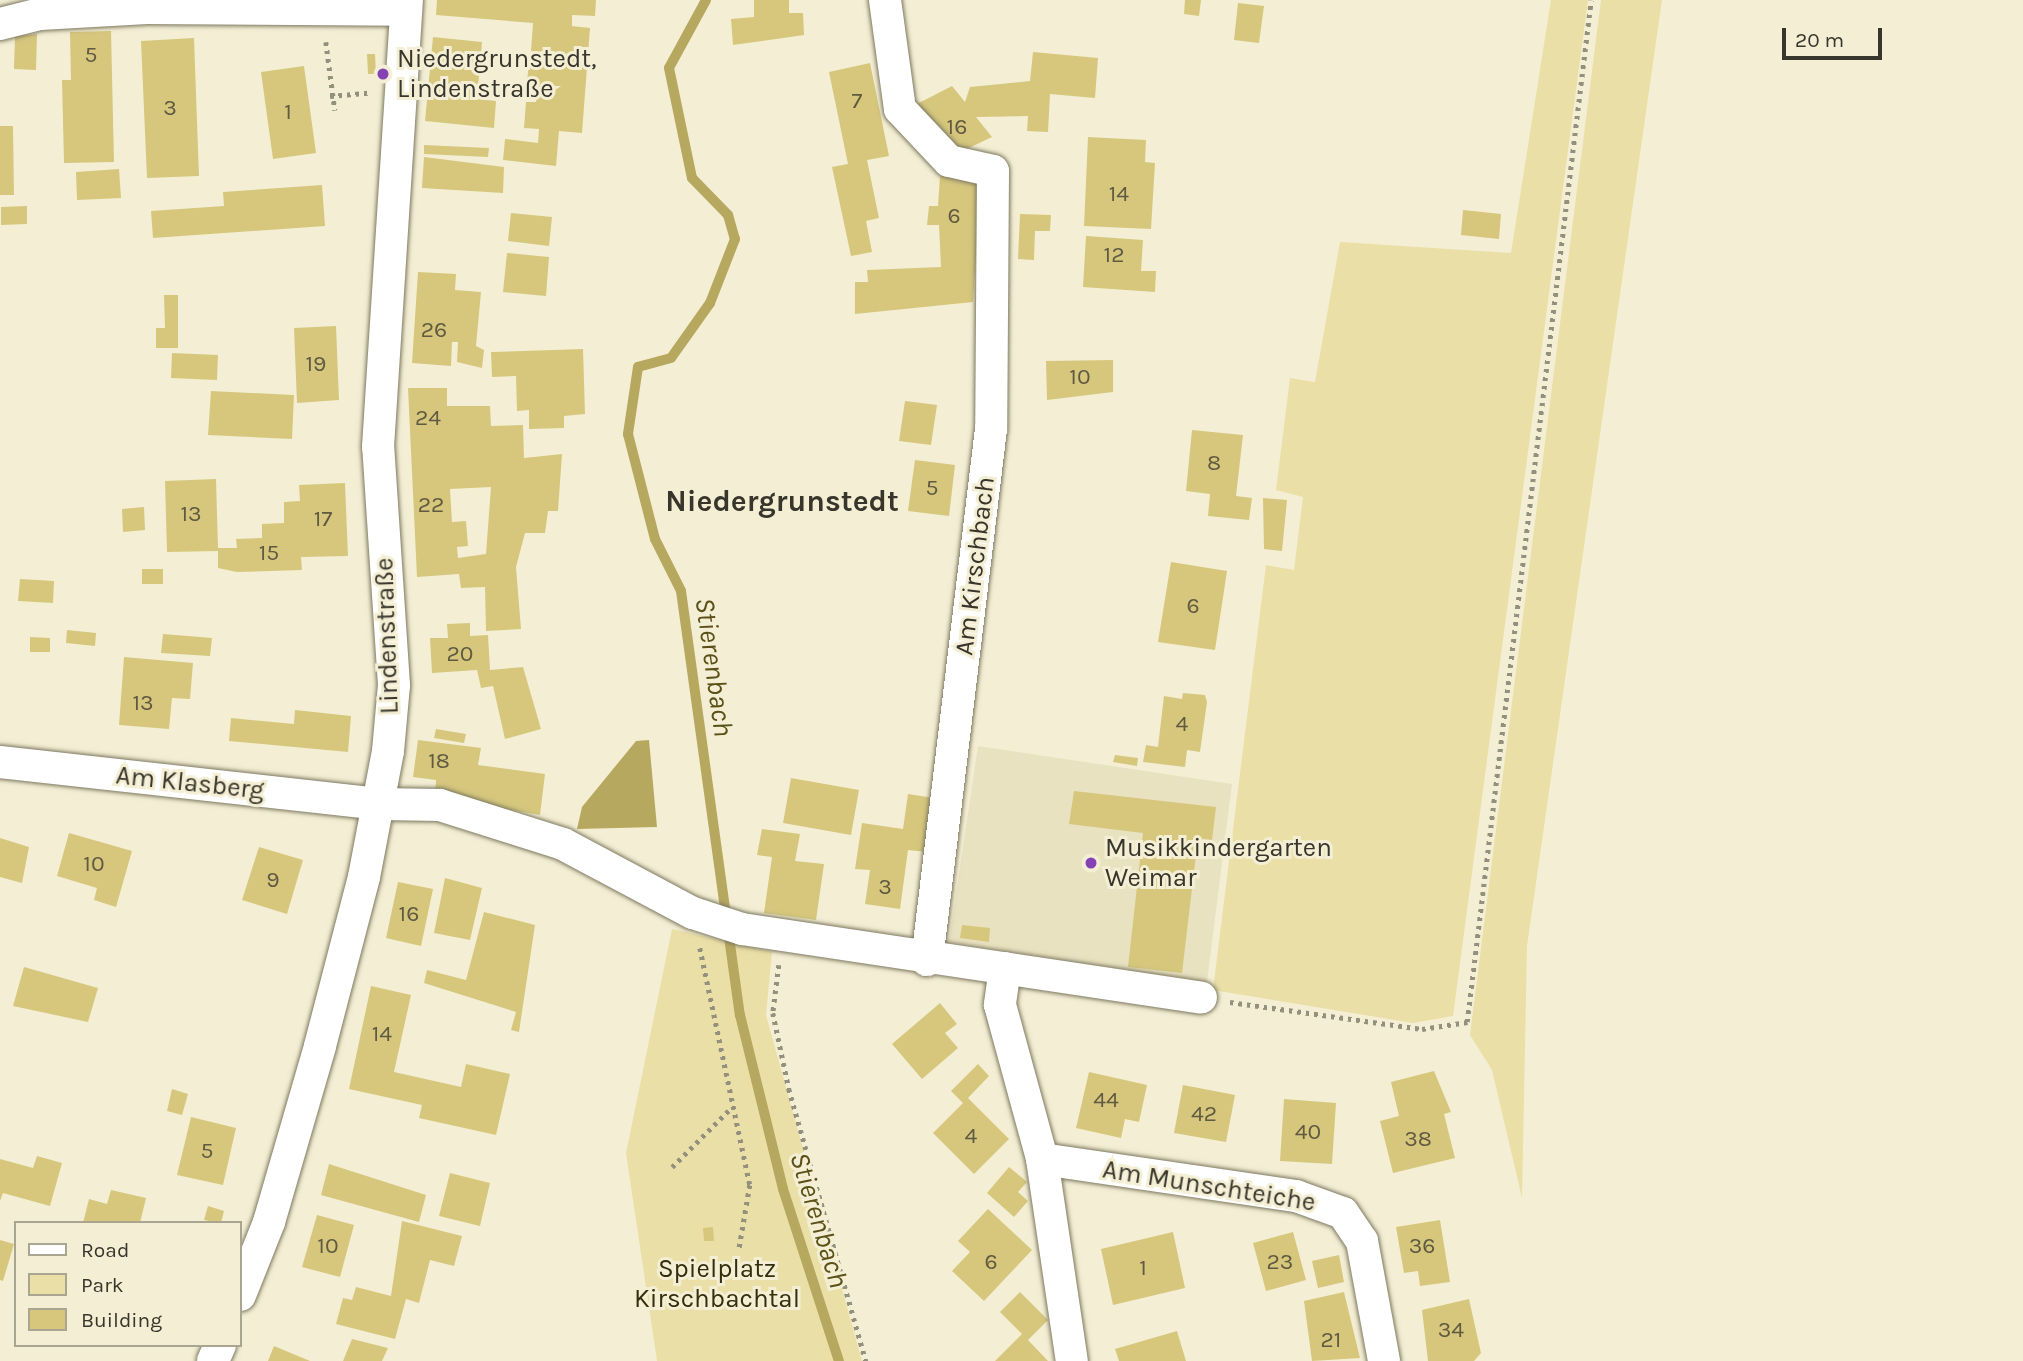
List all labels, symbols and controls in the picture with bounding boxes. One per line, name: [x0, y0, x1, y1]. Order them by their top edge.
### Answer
scale bar: [1785, 14, 1885, 58]
text: 20 m: [1795, 28, 1844, 52]
house number: 5: [85, 41, 97, 69]
place label: Niedergrunstedt, Lindenstraße: [397, 43, 597, 104]
marker: Niedergrunstedt, Lindenstraße: [375, 66, 391, 82]
house number: 7: [852, 87, 862, 115]
house number: 3: [163, 94, 177, 122]
house number: 1: [284, 98, 292, 126]
house number: 16: [947, 113, 967, 141]
house number: 14: [1109, 180, 1129, 208]
house number: 6: [947, 202, 961, 230]
house number: 12: [1104, 241, 1124, 269]
house number: 26: [421, 316, 447, 344]
house number: 19: [306, 350, 326, 378]
house number: 10: [1069, 363, 1091, 391]
house number: 24: [415, 404, 441, 432]
house number: 8: [1207, 449, 1221, 477]
house number: 5: [926, 474, 938, 502]
street label: Am Kirschbach: [949, 475, 1001, 657]
district label: Niedergrunstedt: [665, 483, 899, 519]
house number: 22: [418, 491, 444, 519]
house number: 13: [180, 500, 202, 528]
house number: 17: [314, 505, 332, 533]
house number: 15: [259, 539, 279, 567]
street label: Lindenstraße: [369, 557, 405, 715]
house number: 6: [1186, 592, 1200, 620]
water label: Stierenbach: [688, 595, 740, 739]
house number: 20: [447, 640, 473, 668]
house number: 13: [132, 689, 154, 717]
house number: 4: [1176, 710, 1188, 738]
house number: 18: [428, 747, 450, 775]
street label: Am Klasberg: [114, 760, 266, 806]
place label: Musikkindergarten Weimar: [1105, 832, 1332, 894]
house number: 10: [83, 850, 105, 878]
marker: Musikkindergarten Weimar: [1083, 855, 1099, 871]
house number: 9: [266, 866, 280, 894]
house number: 3: [878, 873, 892, 901]
house number: 16: [399, 900, 419, 928]
house number: 14: [372, 1020, 392, 1048]
house number: 44: [1093, 1086, 1119, 1114]
house number: 42: [1191, 1100, 1217, 1128]
house number: 40: [1295, 1118, 1321, 1146]
house number: 4: [965, 1122, 977, 1150]
house number: 38: [1404, 1125, 1432, 1153]
house number: 5: [201, 1137, 213, 1165]
water label: Stierenbach: [782, 1148, 856, 1292]
street label: Am Munschteiche: [1100, 1154, 1318, 1218]
legend: [14, 1221, 242, 1347]
house number: 10: [317, 1232, 339, 1260]
house number: 36: [1409, 1232, 1435, 1260]
text: Road: [81, 1238, 129, 1262]
house number: 6: [984, 1248, 998, 1276]
house number: 23: [1267, 1248, 1293, 1276]
park label: Spielplatz Kirschbachtal: [634, 1253, 800, 1314]
house number: 1: [1139, 1254, 1147, 1282]
text: Park: [81, 1273, 124, 1297]
text: Building: [81, 1308, 162, 1332]
house number: 34: [1438, 1316, 1464, 1344]
house number: 21: [1321, 1326, 1341, 1354]

